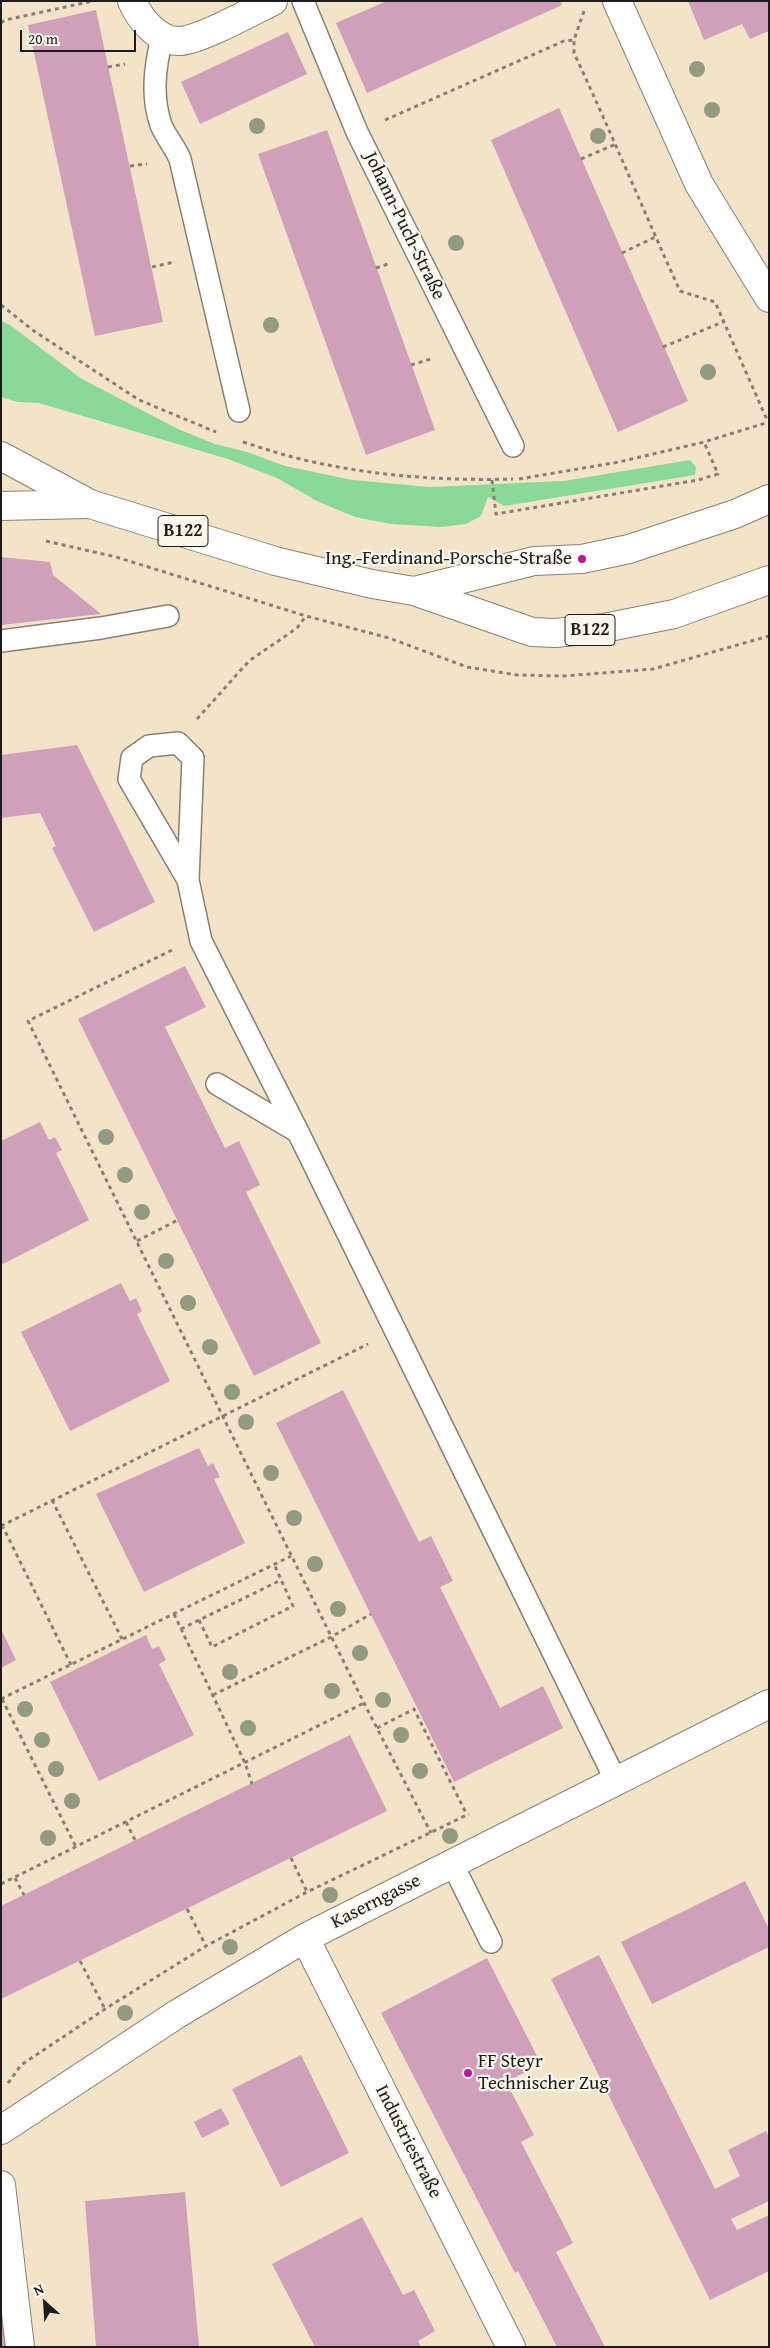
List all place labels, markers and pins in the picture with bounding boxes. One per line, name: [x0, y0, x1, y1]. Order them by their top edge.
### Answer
place label: Ing.-Ferdinand-Porsche-Straße: [325, 548, 572, 570]
marker: Ing.-Ferdinand-Porsche-Straße: [576, 553, 588, 565]
place label: FF Steyr Technischer Zug: [478, 2051, 609, 2095]
marker: FF Steyr Technischer Zug: [462, 2067, 474, 2079]

